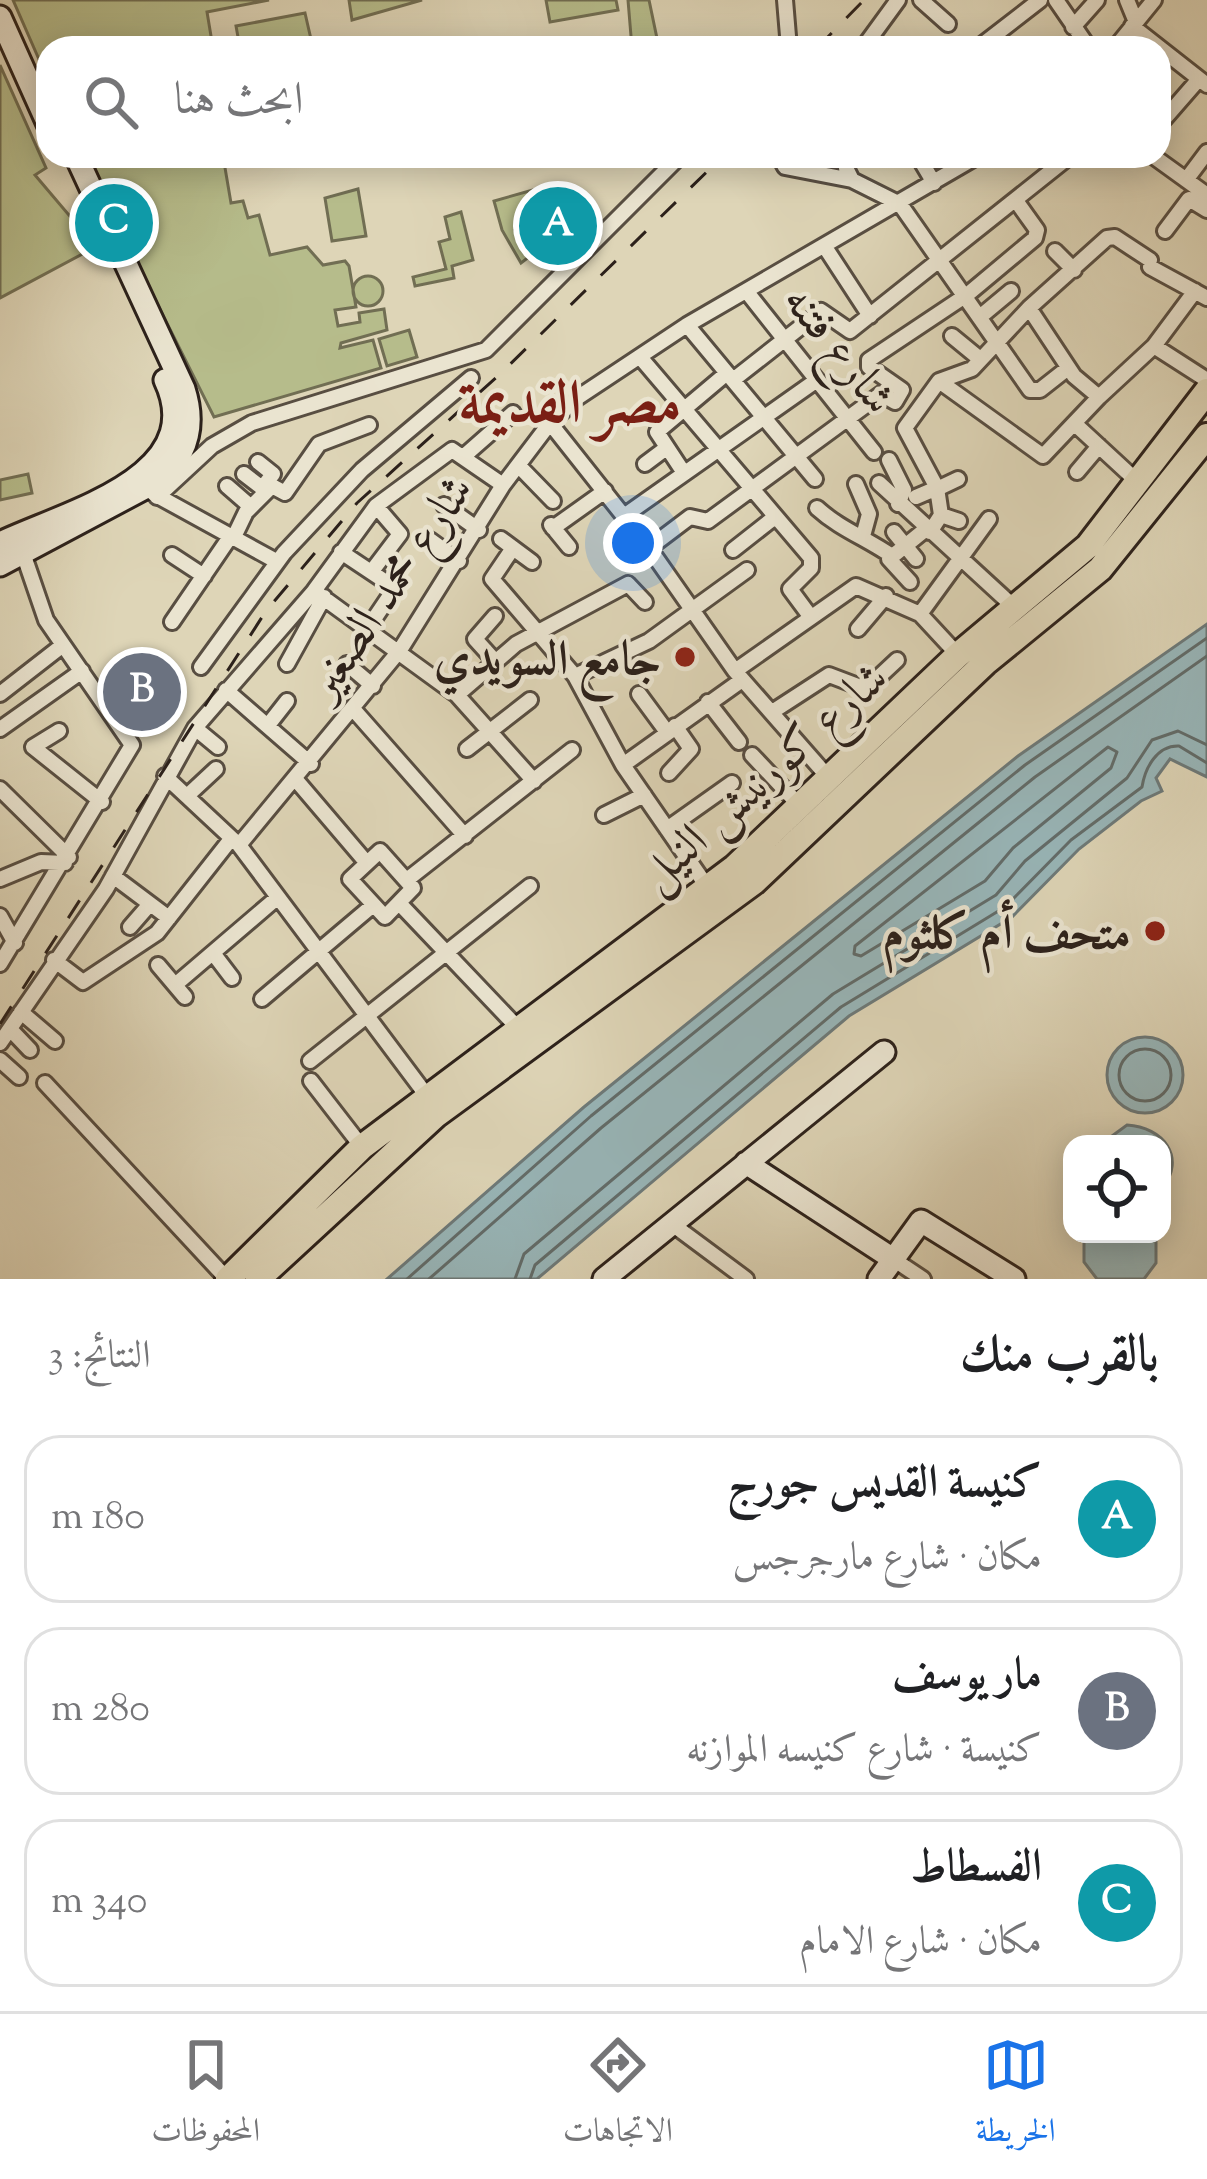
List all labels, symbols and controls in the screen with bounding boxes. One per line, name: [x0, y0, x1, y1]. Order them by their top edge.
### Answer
search box: [36, 36, 1171, 168]
icon: search: [78, 69, 144, 135]
text: ابحث هنا: [174, 70, 304, 135]
pin: C: [75, 178, 153, 268]
pin: A: [519, 181, 597, 271]
street label: شارع فتنه: [764, 271, 910, 431]
district label: مصر القديمة: [458, 364, 682, 451]
street label: شارع محمد الصغير: [289, 462, 494, 720]
your location: [603, 513, 663, 573]
place label: جامع السويدي: [434, 628, 661, 702]
marker: جامع السويدي: [672, 644, 698, 670]
pin: B: [103, 647, 181, 737]
street label: شارع كورنيش النيل: [625, 648, 906, 910]
place label: متحف أم كلثوم: [882, 899, 1131, 974]
marker: متحف أم كلثوم: [1142, 918, 1168, 944]
map controls: [1063, 1135, 1171, 1243]
button: locate: [1063, 1135, 1171, 1243]
text: بالقرب منك: [960, 1321, 1159, 1394]
text: النتائج: 3: [48, 1330, 151, 1386]
text: كنيسة القديس جورج: [727, 1453, 1042, 1518]
text: 180 m: [51, 1491, 145, 1547]
text: A: [1101, 1491, 1133, 1547]
text: مكان · شارع مارجرجس: [733, 1532, 1042, 1588]
text: مار يوسف: [892, 1645, 1042, 1710]
text: 280 m: [51, 1683, 150, 1739]
text: B: [1105, 1683, 1129, 1739]
text: كنيسة · شارع كنيسه الموازنه: [686, 1724, 1042, 1780]
text: الفسطاط: [911, 1837, 1042, 1902]
text: 340 m: [51, 1875, 147, 1931]
text: C: [1101, 1875, 1133, 1931]
text: مكان · شارع الامام: [799, 1916, 1042, 1972]
tab: المحفوظات: [151, 2032, 260, 2162]
tab: الاتجاهات: [563, 2032, 673, 2162]
tab: الخريطة: [975, 2032, 1056, 2162]

